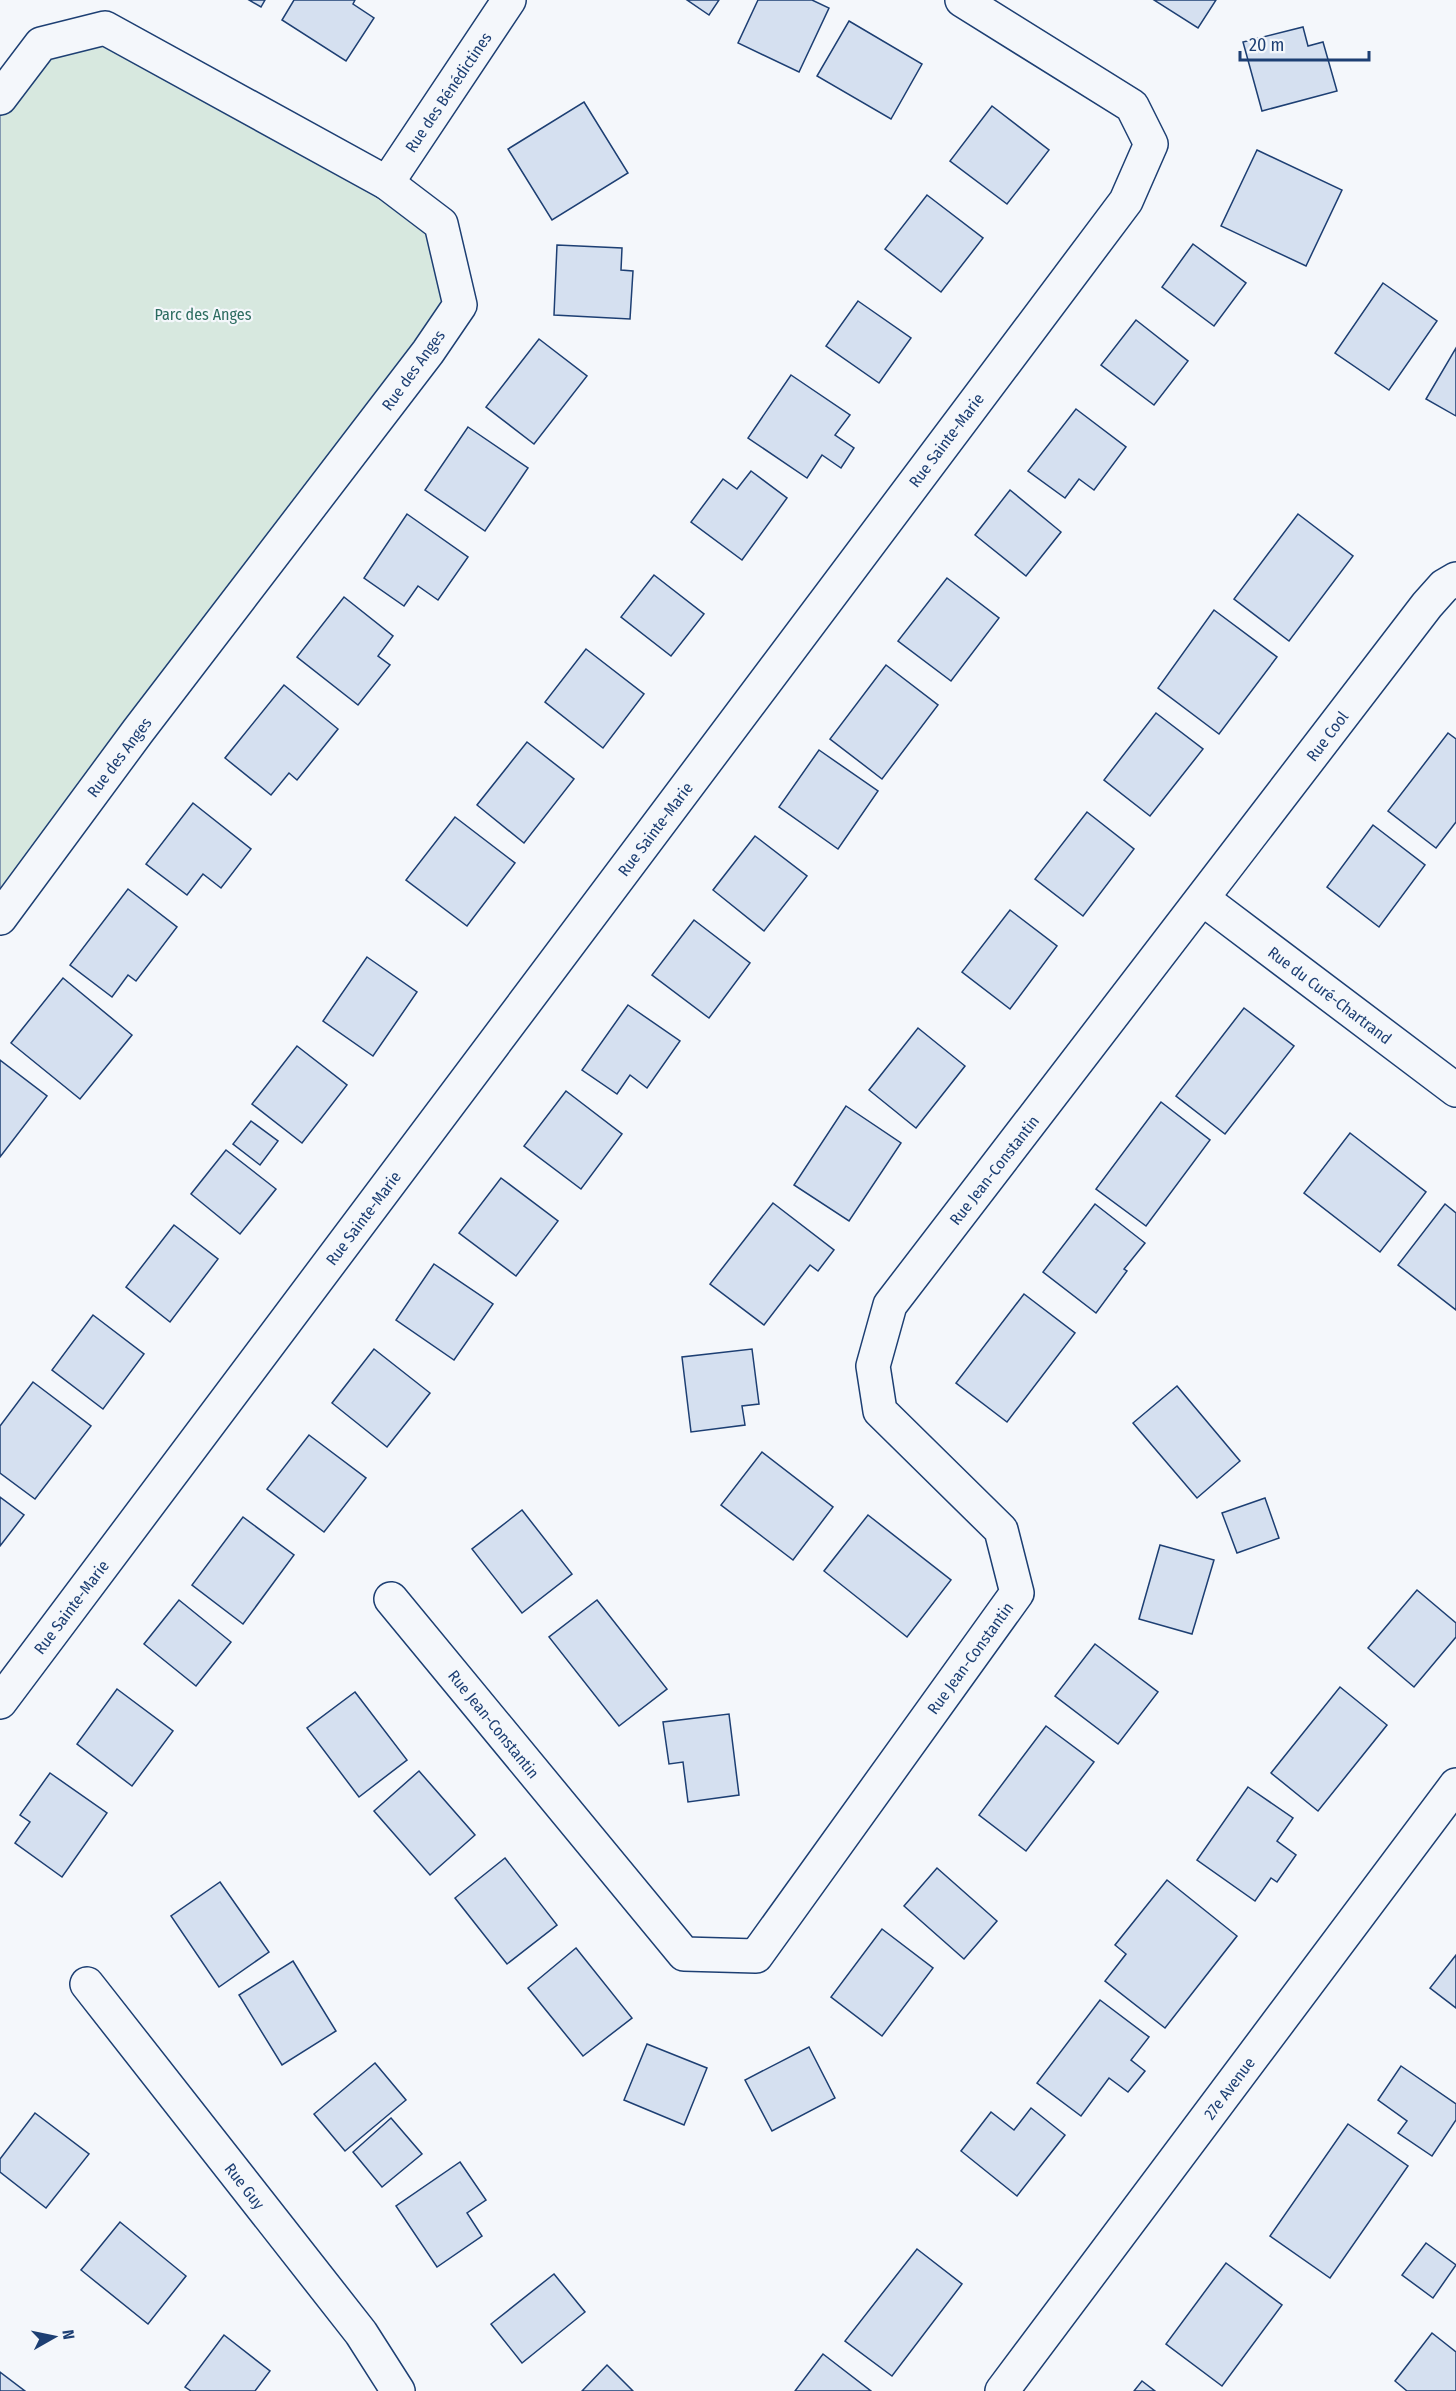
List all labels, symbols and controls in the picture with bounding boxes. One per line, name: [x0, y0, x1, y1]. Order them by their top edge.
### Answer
scale bar: [1240, 24, 1369, 62]
street label: Rue des Bénédictines: [401, 29, 496, 156]
text: 20 m: [1249, 34, 1284, 56]
park label: Parc des Anges: [154, 305, 252, 324]
street label: Rue des Anges: [378, 326, 449, 414]
street label: Rue Sainte-Marie: [905, 390, 988, 491]
street label: Rue Cool: [1302, 708, 1352, 765]
street label: Rue des Anges: [83, 714, 156, 801]
street label: Rue Sainte-Marie: [614, 779, 697, 880]
street label: Rue du Curé-Chartrand: [1264, 943, 1395, 1048]
street label: Rue Jean-Constantin: [946, 1112, 1043, 1229]
street label: Rue Sainte-Marie: [322, 1168, 405, 1269]
street label: Rue Sainte-Marie: [30, 1557, 113, 1658]
street label: Rue Jean-Constantin: [923, 1599, 1017, 1718]
street label: Rue Jean-Constantin: [444, 1666, 543, 1782]
street label: 27e Avenue: [1200, 2053, 1259, 2123]
street label: Rue Guy: [221, 2159, 269, 2214]
north arrow: [24, 2307, 84, 2367]
text: N: [58, 2329, 78, 2341]

